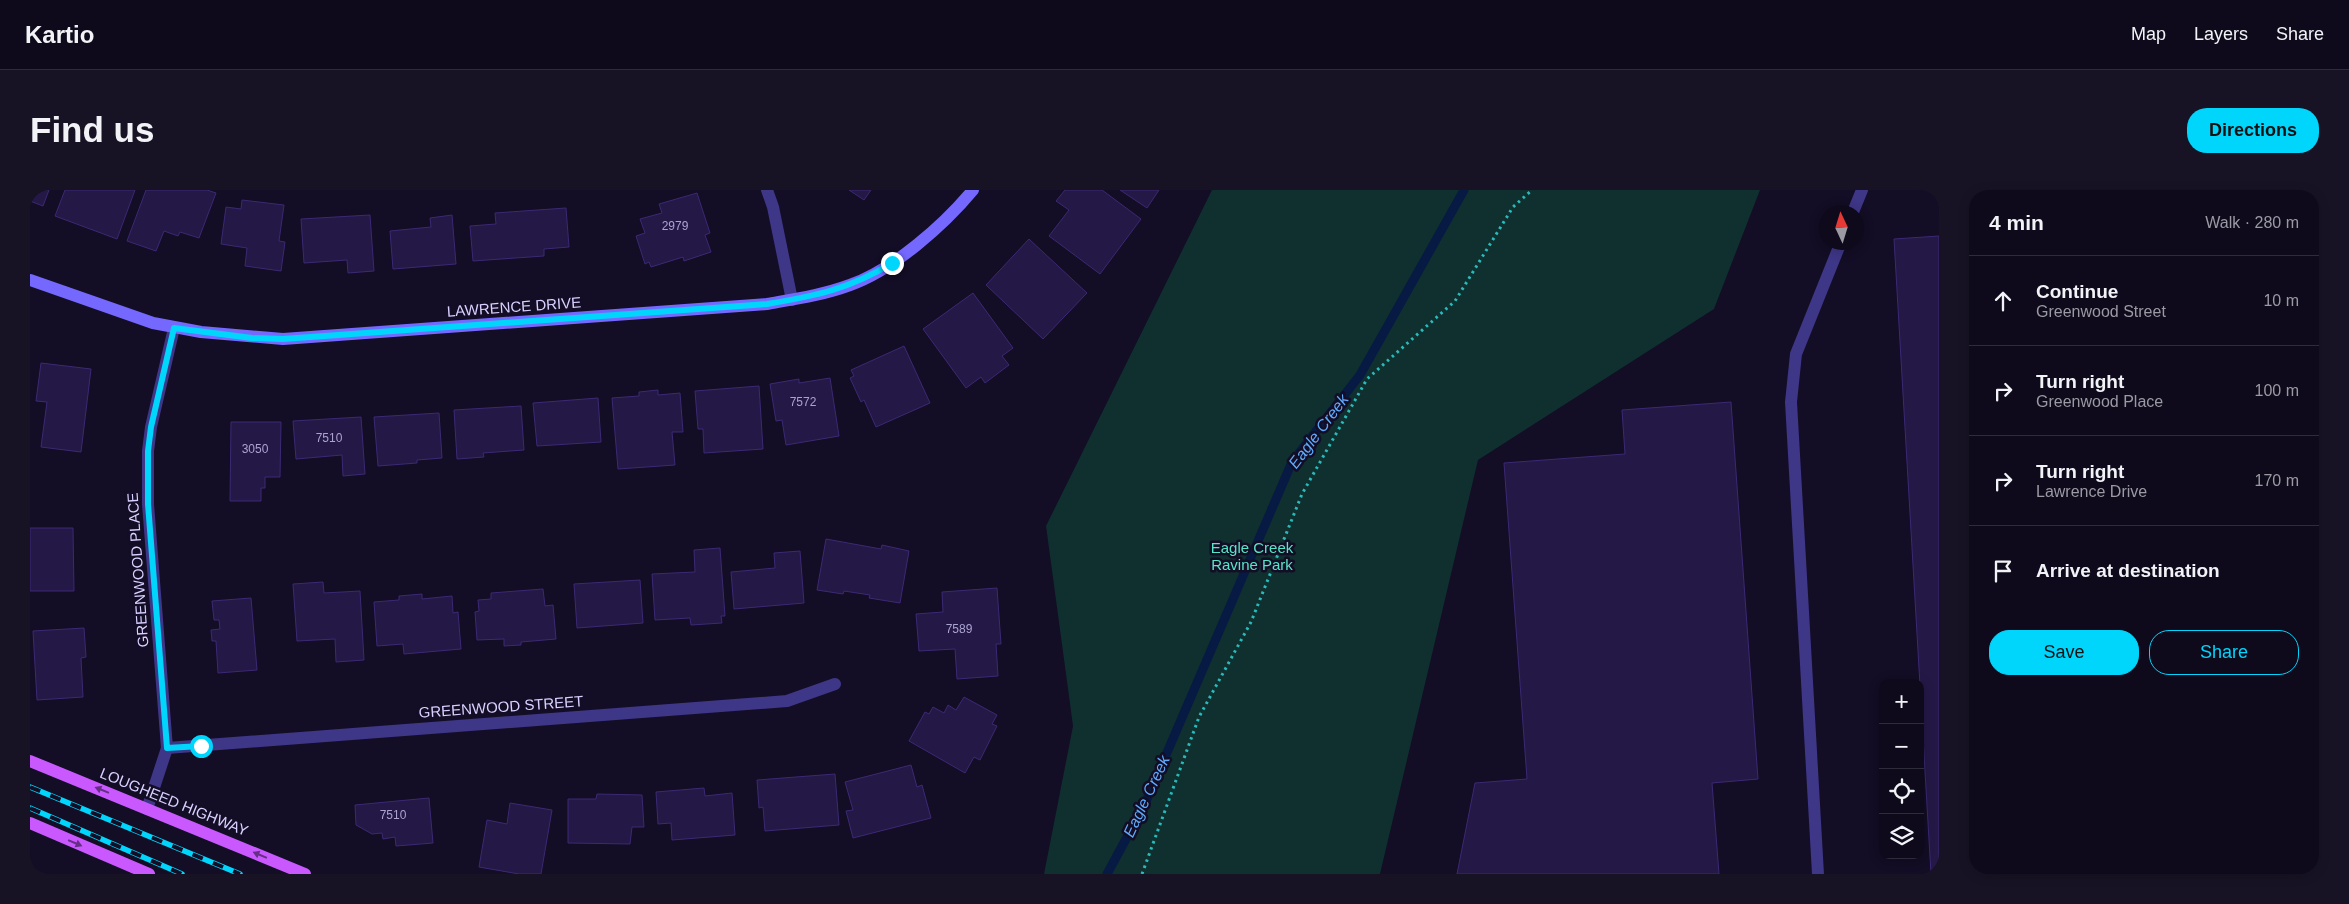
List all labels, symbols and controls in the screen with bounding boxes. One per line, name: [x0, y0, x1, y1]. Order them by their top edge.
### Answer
text: Kartio: [25, 21, 94, 48]
text: Map: [2131, 24, 2166, 44]
text: Layers: [2194, 24, 2248, 44]
text: Share: [2276, 24, 2324, 44]
button: Directions: [2187, 108, 2319, 153]
text: Find us: [30, 110, 154, 149]
north arrow: [1819, 205, 1864, 250]
text: 4 min: [1989, 211, 2044, 234]
text: Walk · 280 m: [2205, 214, 2299, 231]
house number: 2979: [662, 219, 689, 233]
route end: [881, 252, 904, 275]
text: Continue: [2036, 281, 2118, 302]
icon: ahead: [1989, 287, 2017, 315]
text: 10 m: [2263, 292, 2299, 309]
street label: LAWRENCE DRIVE: [446, 293, 582, 320]
text: Greenwood Street: [2036, 303, 2166, 320]
text: Turn right: [2036, 371, 2124, 392]
icon: right: [1989, 377, 2017, 405]
text: 100 m: [2255, 382, 2299, 399]
water label: Eagle Creek: [1285, 390, 1352, 472]
text: Greenwood Place: [2036, 393, 2163, 410]
house number: 7572: [790, 395, 817, 409]
house number: 7510: [316, 431, 343, 445]
house number: 3050: [242, 442, 269, 456]
text: Turn right: [2036, 461, 2124, 482]
icon: right: [1989, 467, 2017, 495]
text: 170 m: [2255, 472, 2299, 489]
text: Lawrence Drive: [2036, 483, 2147, 500]
street label: GREENWOOD PLACE: [124, 492, 151, 648]
park label: Eagle Creek Ravine Park: [1211, 539, 1294, 573]
icon: arrive: [1989, 557, 2017, 585]
text: Arrive at destination: [2036, 560, 2220, 581]
house number: 7589: [946, 622, 973, 636]
button: Save: [1989, 630, 2139, 675]
button: Share: [2149, 630, 2299, 675]
map controls: [1879, 679, 1924, 859]
button: +: [1879, 679, 1924, 724]
street label: GREENWOOD STREET: [418, 692, 584, 721]
button: −: [1879, 724, 1924, 769]
route start: [190, 735, 213, 758]
water label: Eagle Creek: [1120, 752, 1173, 840]
street label: LOUGHEED HIGHWAY: [98, 764, 251, 839]
button: locate: [1879, 769, 1924, 814]
one-way arrow: [95, 786, 109, 794]
house number: 7510: [380, 808, 407, 822]
button: layers: [1879, 814, 1924, 859]
one-way arrow: [68, 839, 82, 847]
one-way arrow: [253, 851, 267, 859]

